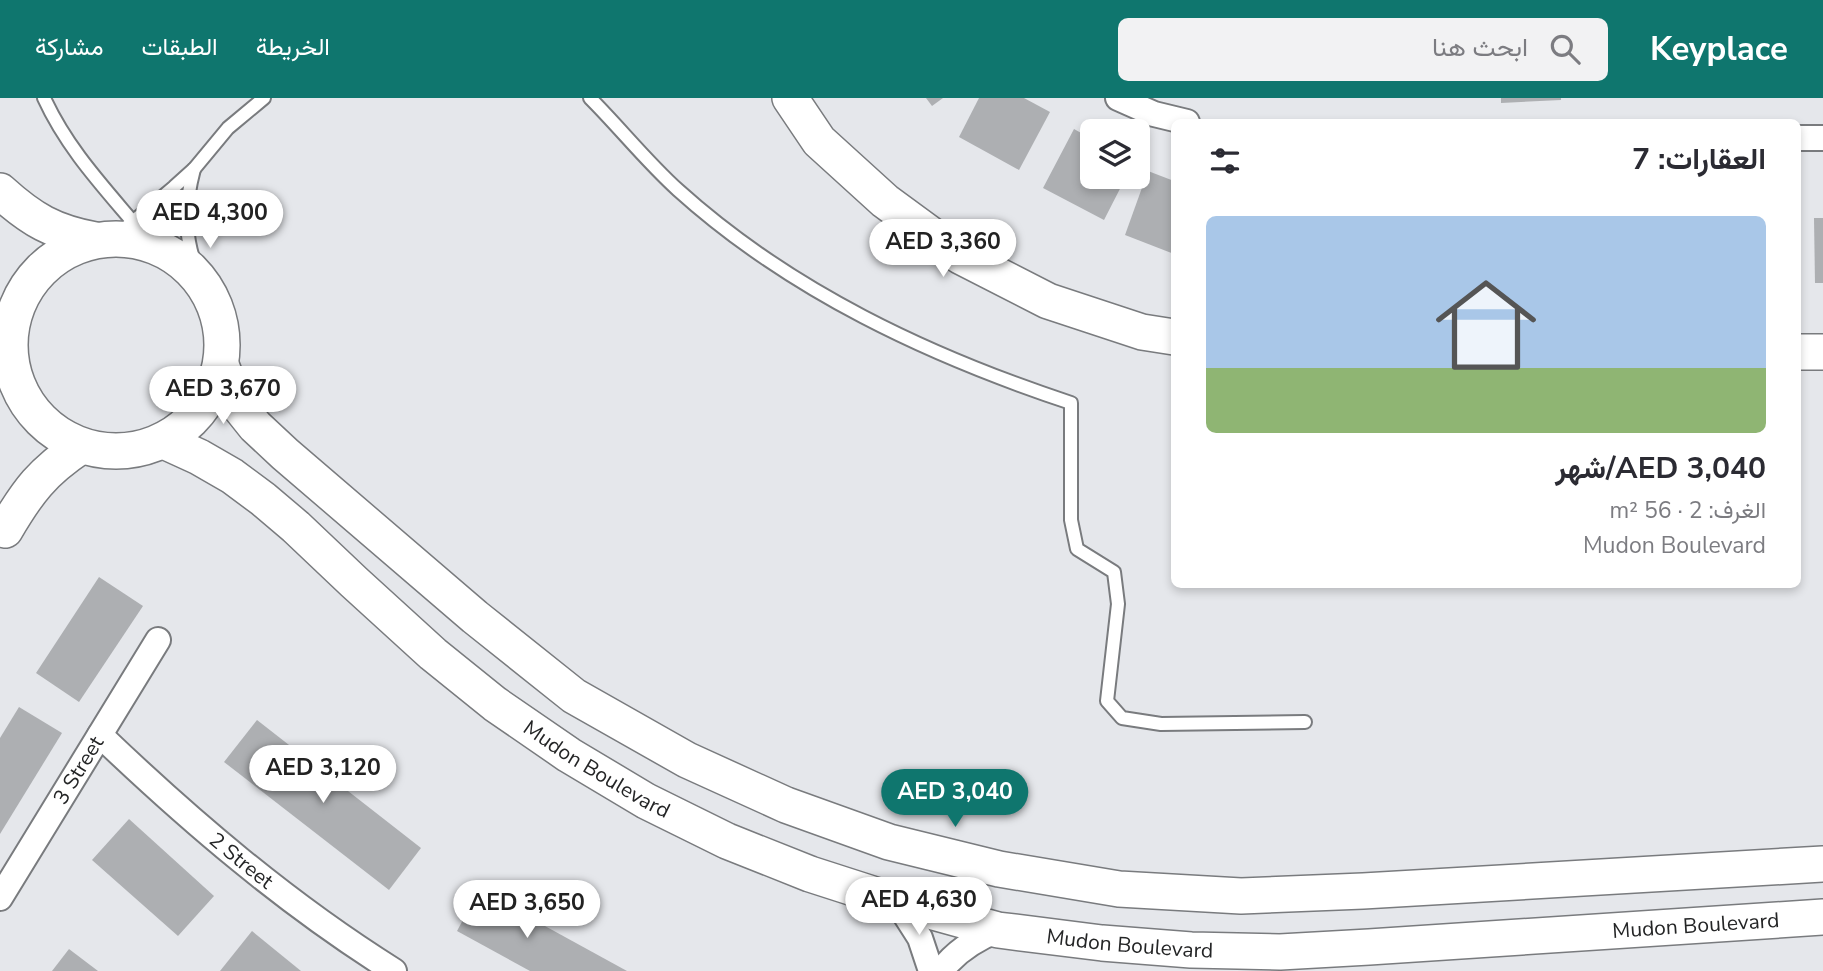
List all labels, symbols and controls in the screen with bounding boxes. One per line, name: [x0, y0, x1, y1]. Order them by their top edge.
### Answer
search box: [1118, 18, 1608, 81]
text: Keyplace: [1650, 27, 1788, 72]
text: ابحث هنا: [1432, 30, 1528, 65]
icon: search: [1546, 30, 1584, 68]
text: مشاركة: [35, 31, 103, 63]
text: الطبقات: [141, 31, 218, 63]
text: الخريطة: [256, 31, 330, 63]
map controls: [1080, 119, 1150, 189]
button: layers: [1080, 119, 1150, 189]
text: العقارات: 7: [1632, 139, 1766, 180]
icon: filters: [1206, 142, 1244, 180]
pin: AED 4,300: [130, 190, 290, 250]
text: AED 4,300: [152, 197, 268, 228]
pin: AED 3,360: [863, 220, 1023, 279]
text: AED 3,360: [885, 226, 1001, 257]
icon: home: [1423, 262, 1549, 388]
pin: AED 3,670: [143, 366, 303, 426]
text: AED 3,670: [165, 373, 281, 404]
text: AED 3,040/شهر: [1555, 448, 1766, 489]
text: الغرف: 2 · 56 m²: [1610, 495, 1766, 526]
text: Mudon Boulevard: [1583, 530, 1766, 561]
street label: Mudon Boulevard: [518, 714, 675, 825]
street label: 3 Street: [47, 730, 110, 810]
pin: AED 3,120: [243, 746, 403, 805]
text: AED 3,120: [265, 752, 381, 783]
pin: AED 3,040: [875, 770, 1035, 829]
text: AED 3,040: [897, 776, 1013, 807]
street label: 2 Street: [203, 826, 280, 896]
pin: AED 4,630: [839, 878, 999, 937]
pin: AED 3,650: [447, 880, 607, 940]
text: AED 4,630: [861, 884, 977, 915]
text: AED 3,650: [469, 887, 585, 918]
street label: Mudon Boulevard: [1611, 906, 1780, 945]
street label: Mudon Boulevard: [1045, 922, 1214, 964]

